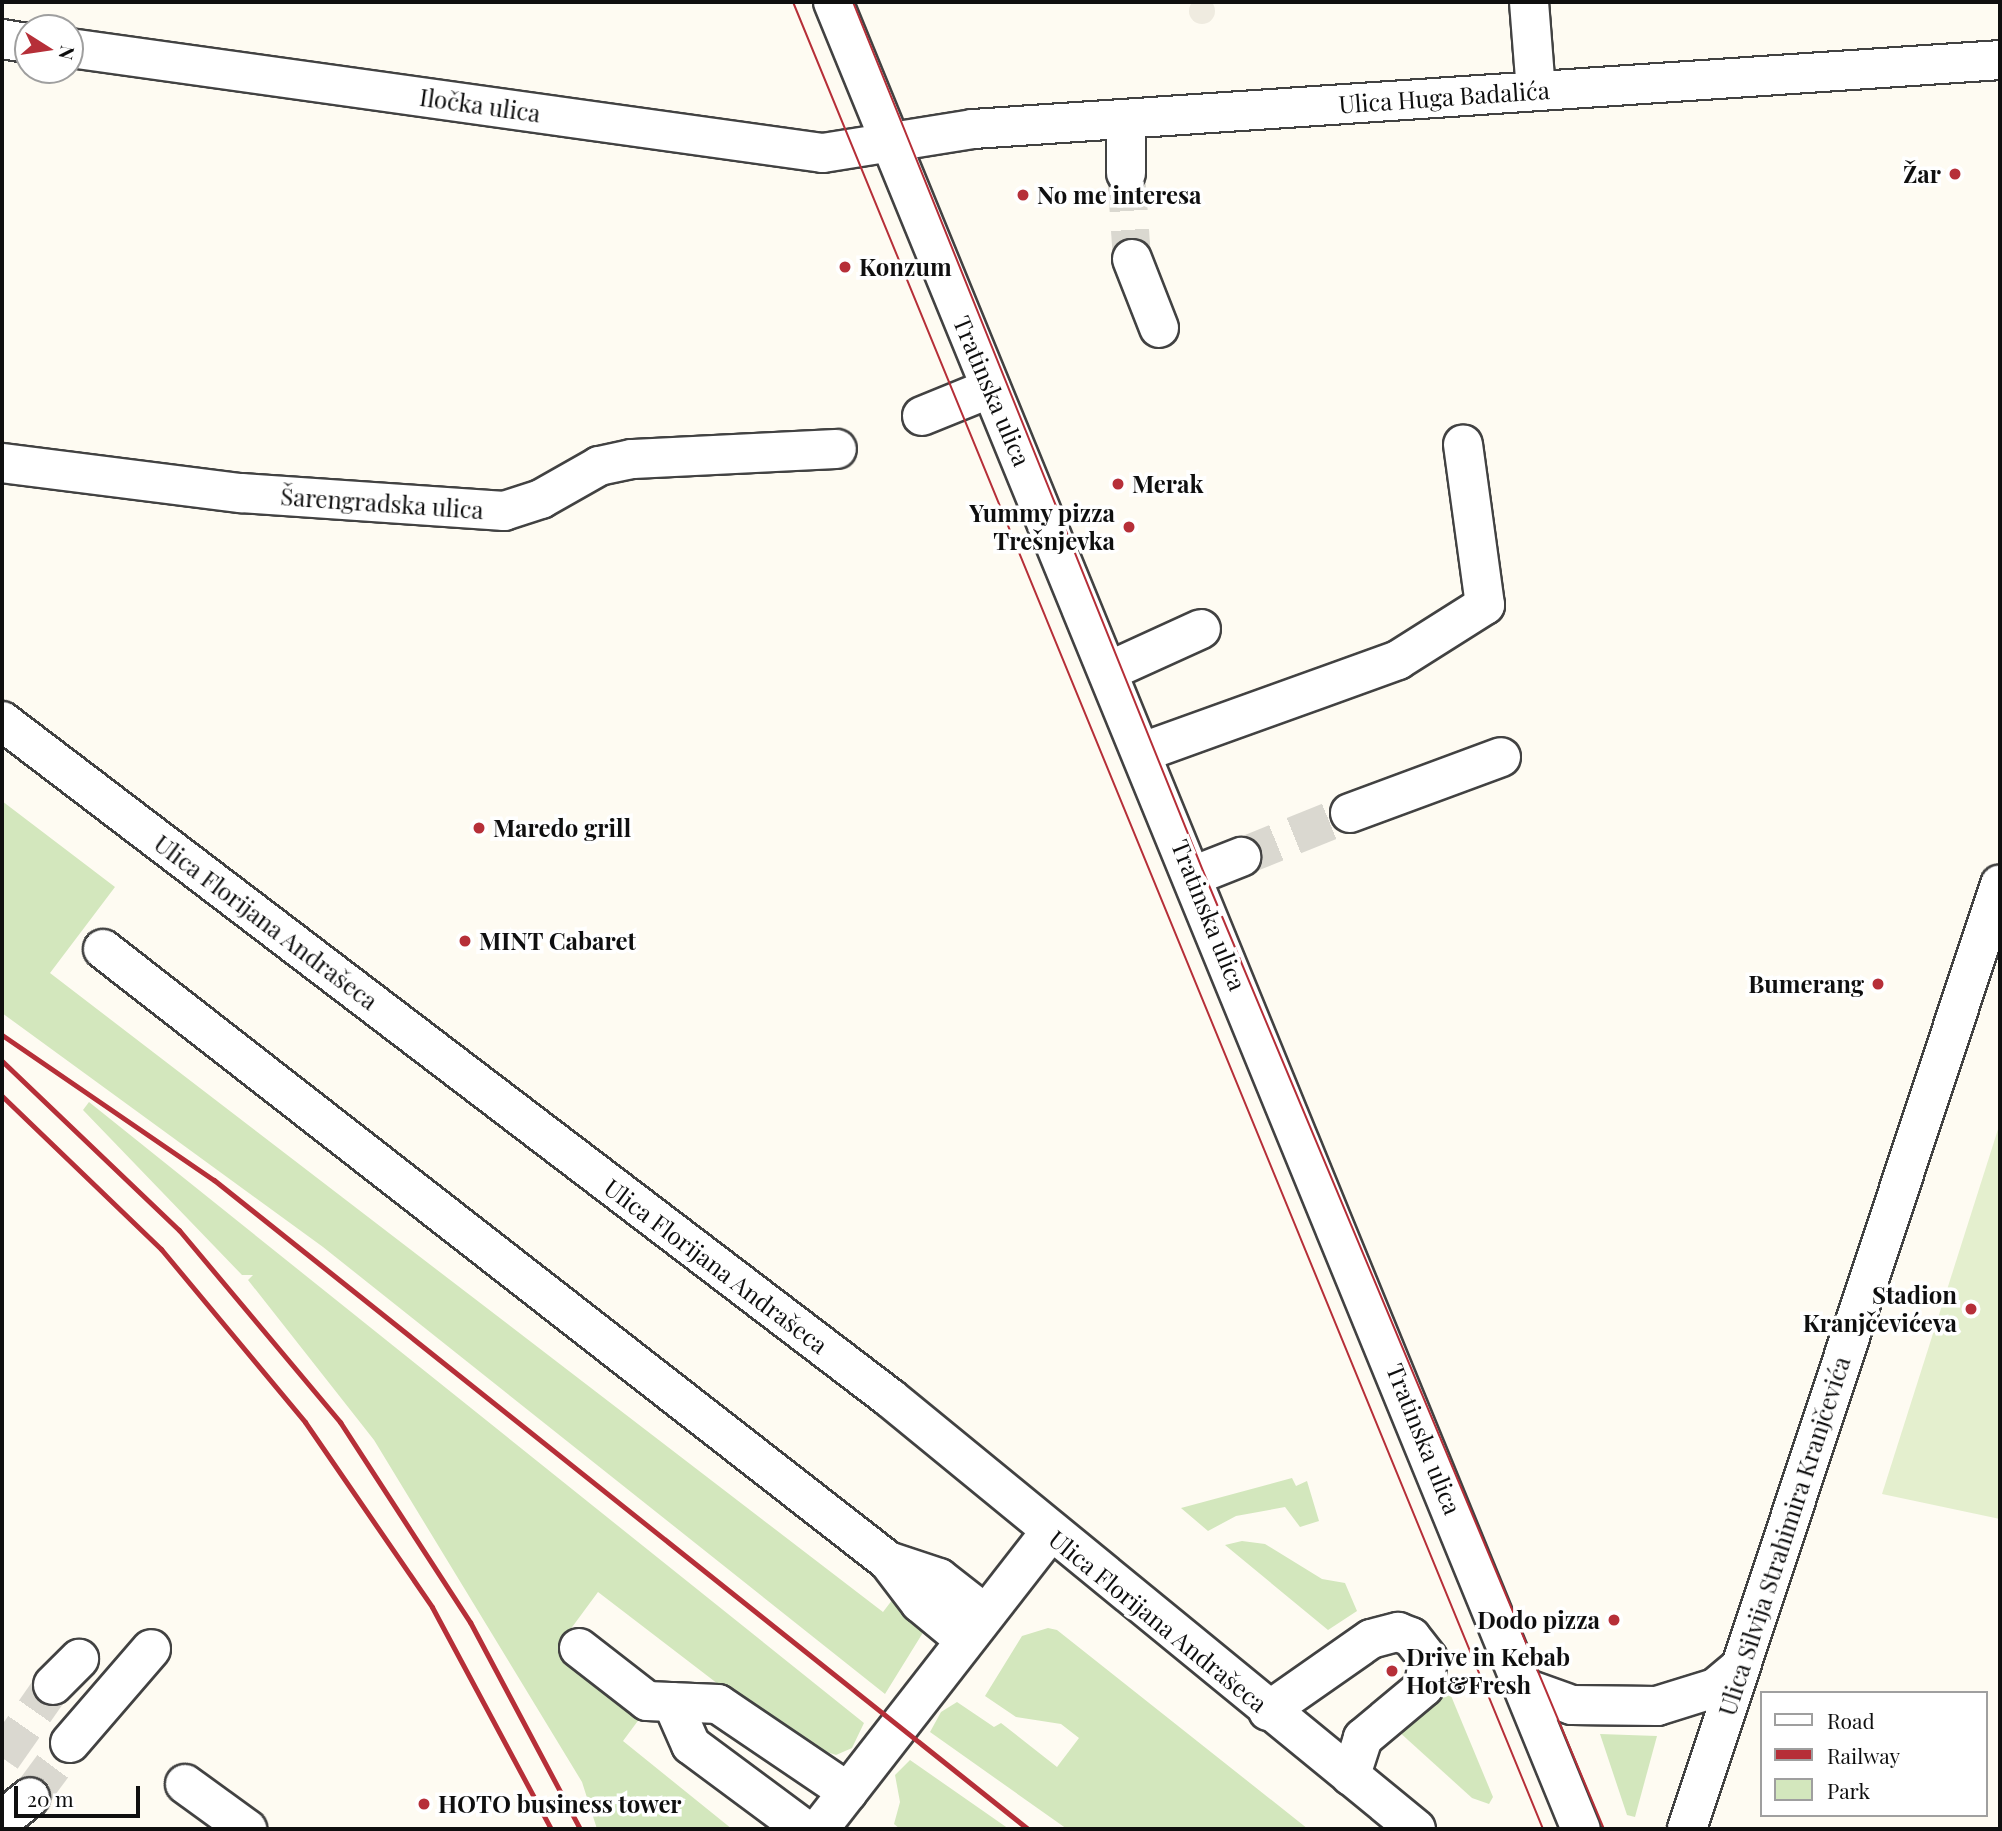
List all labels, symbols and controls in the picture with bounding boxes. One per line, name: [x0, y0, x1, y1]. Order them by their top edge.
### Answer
north arrow: [14, 14, 84, 84]
text: N: [53, 44, 82, 62]
street label: Ulica Huga Badalića: [1337, 75, 1551, 119]
street label: Iločka ulica: [418, 82, 542, 128]
place label: Žar: [1903, 160, 1941, 188]
marker: Žar: [1947, 166, 1963, 182]
place label: No me interesa: [1037, 181, 1202, 209]
marker: No me interesa: [1015, 187, 1031, 203]
place label: Konzum: [859, 253, 952, 281]
marker: Konzum: [837, 259, 853, 275]
street label: Tratinska ulica: [947, 312, 1037, 470]
place label: Merak: [1132, 470, 1203, 498]
marker: Merak: [1110, 476, 1126, 492]
street label: Šarengradska ulica: [279, 482, 485, 524]
place label: Yummy pizza Trešnjevka: [969, 499, 1115, 555]
marker: Yummy pizza Trešnjevka: [1121, 519, 1137, 535]
place label: Maredo grill: [493, 814, 631, 842]
marker: Maredo grill: [471, 820, 487, 836]
street label: Ulica Florijana Andrašeca: [148, 828, 384, 1016]
street label: Tratinska ulica: [1166, 835, 1252, 995]
place label: MINT Cabaret: [479, 927, 636, 955]
marker: MINT Cabaret: [457, 933, 473, 949]
place label: Bumerang: [1748, 970, 1864, 998]
marker: Bumerang: [1870, 976, 1886, 992]
street label: Ulica Florijana Andrašeca: [598, 1172, 834, 1360]
place label: Stadion Kranjčevićeva: [1803, 1281, 1957, 1337]
marker: Stadion Kranjčevićeva: [1963, 1301, 1979, 1317]
street label: Ulica Silvija Strahimira Kranjčevića: [1712, 1352, 1856, 1720]
street label: Tratinska ulica: [1381, 1359, 1467, 1519]
street label: Ulica Florijana Andrašeca: [1043, 1524, 1273, 1718]
place label: Dodo pizza: [1477, 1606, 1600, 1634]
marker: Dodo pizza: [1606, 1612, 1622, 1628]
place label: Drive in Kebab Hot&Fresh: [1406, 1643, 1570, 1699]
marker: Drive in Kebab Hot&Fresh: [1384, 1663, 1400, 1679]
legend: [1760, 1691, 1988, 1817]
text: Road: [1827, 1706, 1875, 1734]
text: Railway: [1827, 1741, 1900, 1769]
scale bar: [18, 1772, 144, 1816]
text: Park: [1827, 1776, 1870, 1804]
text: 20 m: [27, 1784, 74, 1812]
place label: HOTO business tower: [438, 1790, 682, 1818]
marker: HOTO business tower: [416, 1796, 432, 1812]

